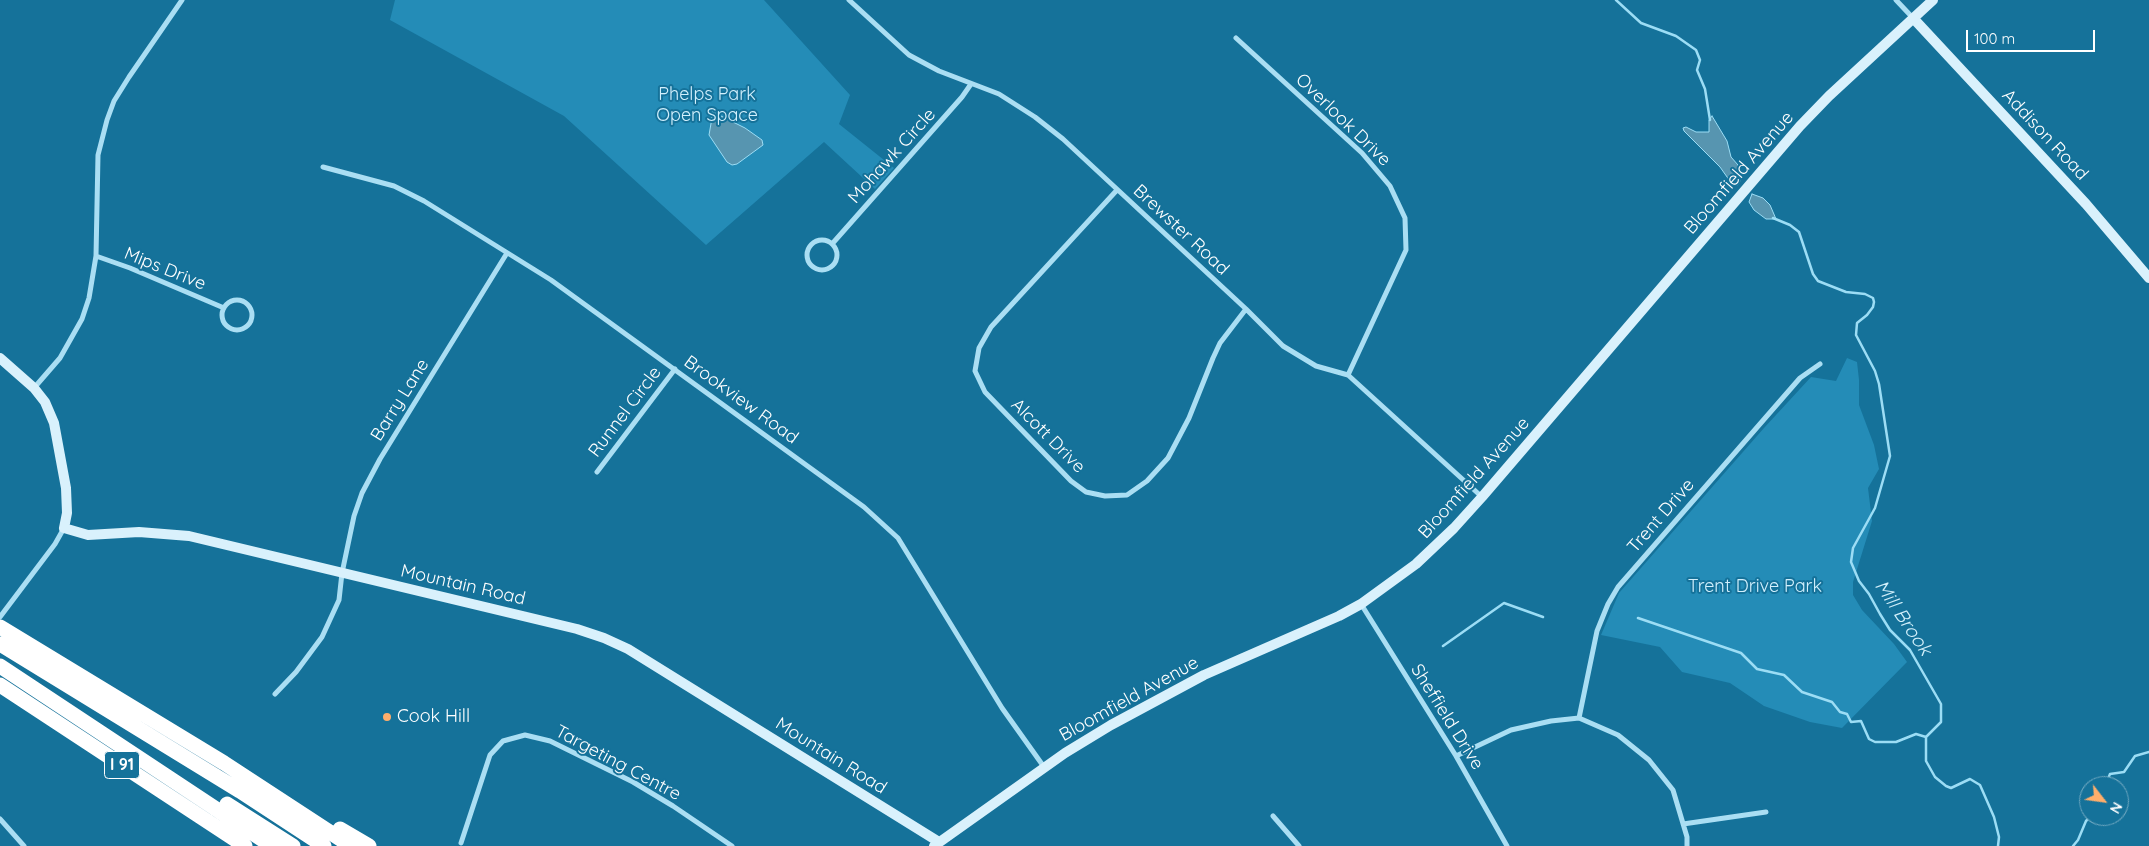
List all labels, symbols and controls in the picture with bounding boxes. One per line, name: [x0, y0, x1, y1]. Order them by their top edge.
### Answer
scale bar: [1969, 20, 2098, 52]
text: 100 m: [1974, 29, 2015, 48]
street label: Overlook Drive: [1291, 69, 1395, 171]
park label: Phelps Park Open Space: [656, 84, 758, 126]
street label: Addison Road: [1997, 85, 2093, 185]
street label: Mohawk Circle: [844, 104, 940, 208]
street label: Bloomfield Avenue: [1680, 107, 1798, 239]
street label: Brewster Road: [1129, 180, 1233, 280]
street label: Mips Drive: [121, 243, 209, 295]
street label: Brookview Road: [680, 351, 802, 449]
street label: Barry Lane: [366, 355, 434, 445]
street label: Runnel Circle: [584, 362, 666, 462]
street label: Alcott Drive: [1006, 394, 1090, 478]
street label: Bloomfield Avenue: [1414, 413, 1534, 543]
street label: Trent Drive: [1623, 474, 1699, 558]
street label: Mountain Road: [399, 560, 527, 610]
park label: Trent Drive Park: [1688, 576, 1822, 598]
water label: Mill Brook: [1869, 576, 1937, 660]
street label: Bloomfield Avenue: [1056, 652, 1202, 746]
street label: Sheffield Drive: [1406, 660, 1488, 774]
place label: Cook Hill: [397, 706, 470, 728]
marker: Cook Hill: [381, 711, 393, 723]
street label: Mountain Road: [771, 713, 891, 799]
street label: Targeting Centre: [551, 721, 685, 805]
road number: I 91: [104, 752, 140, 778]
north arrow: [2079, 776, 2129, 826]
text: N: [2106, 799, 2126, 817]

